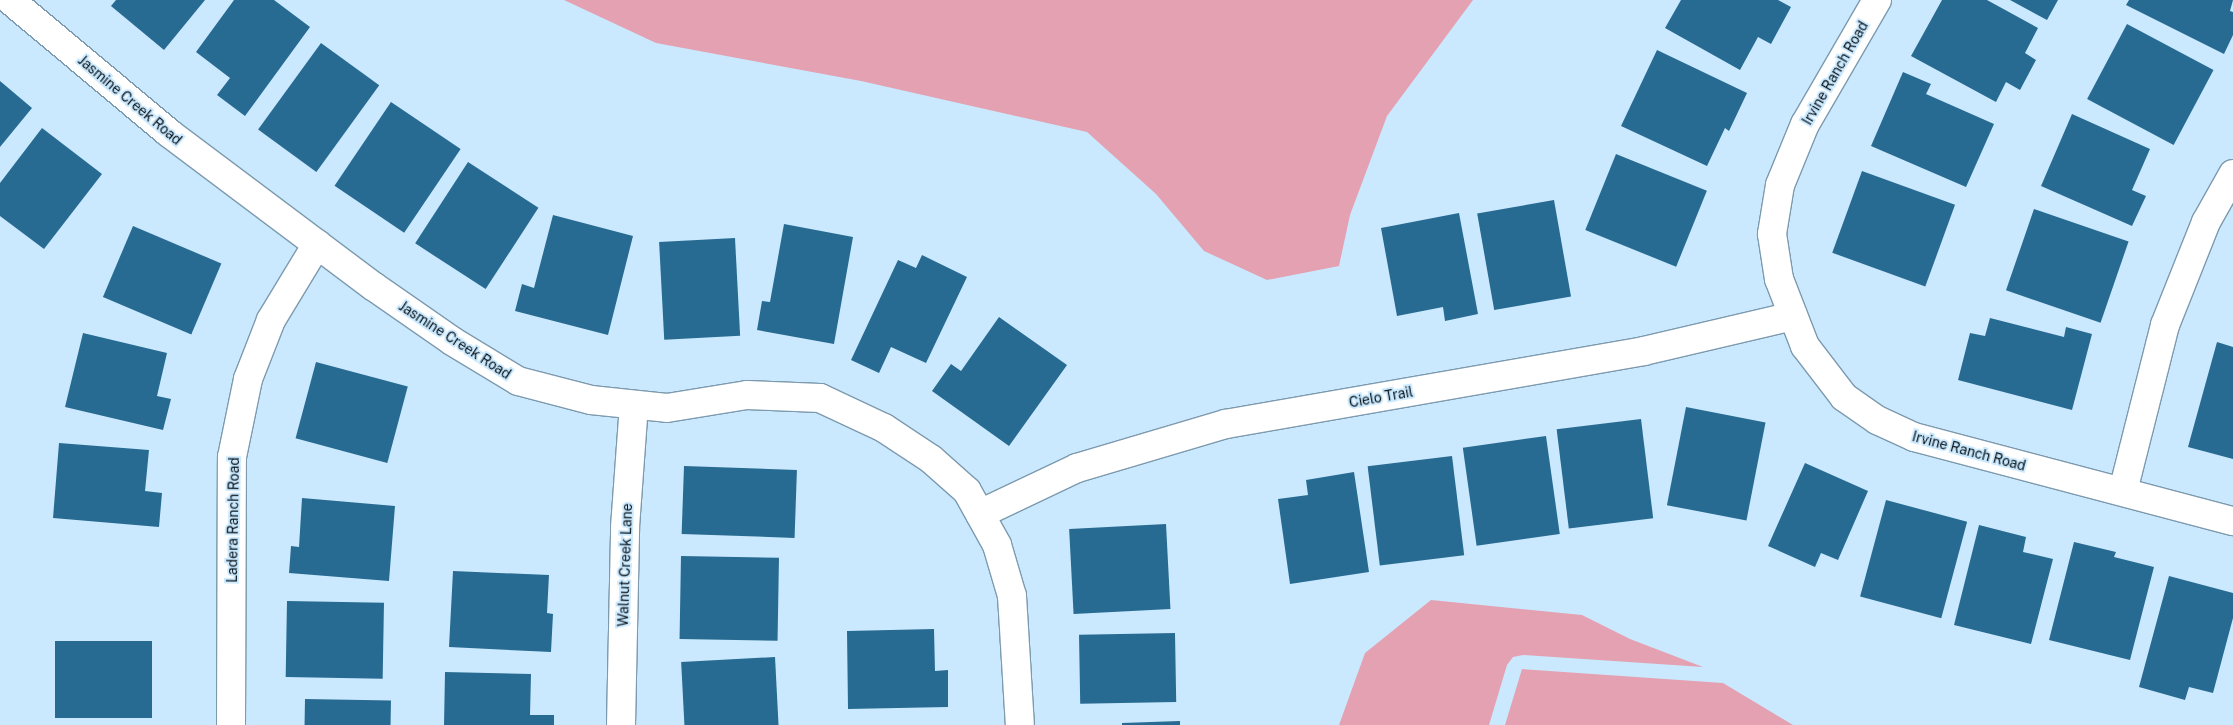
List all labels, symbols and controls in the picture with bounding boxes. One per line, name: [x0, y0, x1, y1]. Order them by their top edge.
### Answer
street label: Irvine Ranch Road: [1798, 18, 1872, 128]
street label: Jasmine Creek Road: [75, 52, 185, 148]
street label: Jasmine Creek Road: [396, 297, 514, 383]
street label: Cielo Trail: [1348, 383, 1414, 411]
street label: Irvine Ranch Road: [1910, 428, 2028, 474]
street label: Ladera Ranch Road: [224, 457, 242, 583]
street label: Walnut Creek Lane: [614, 503, 636, 627]

